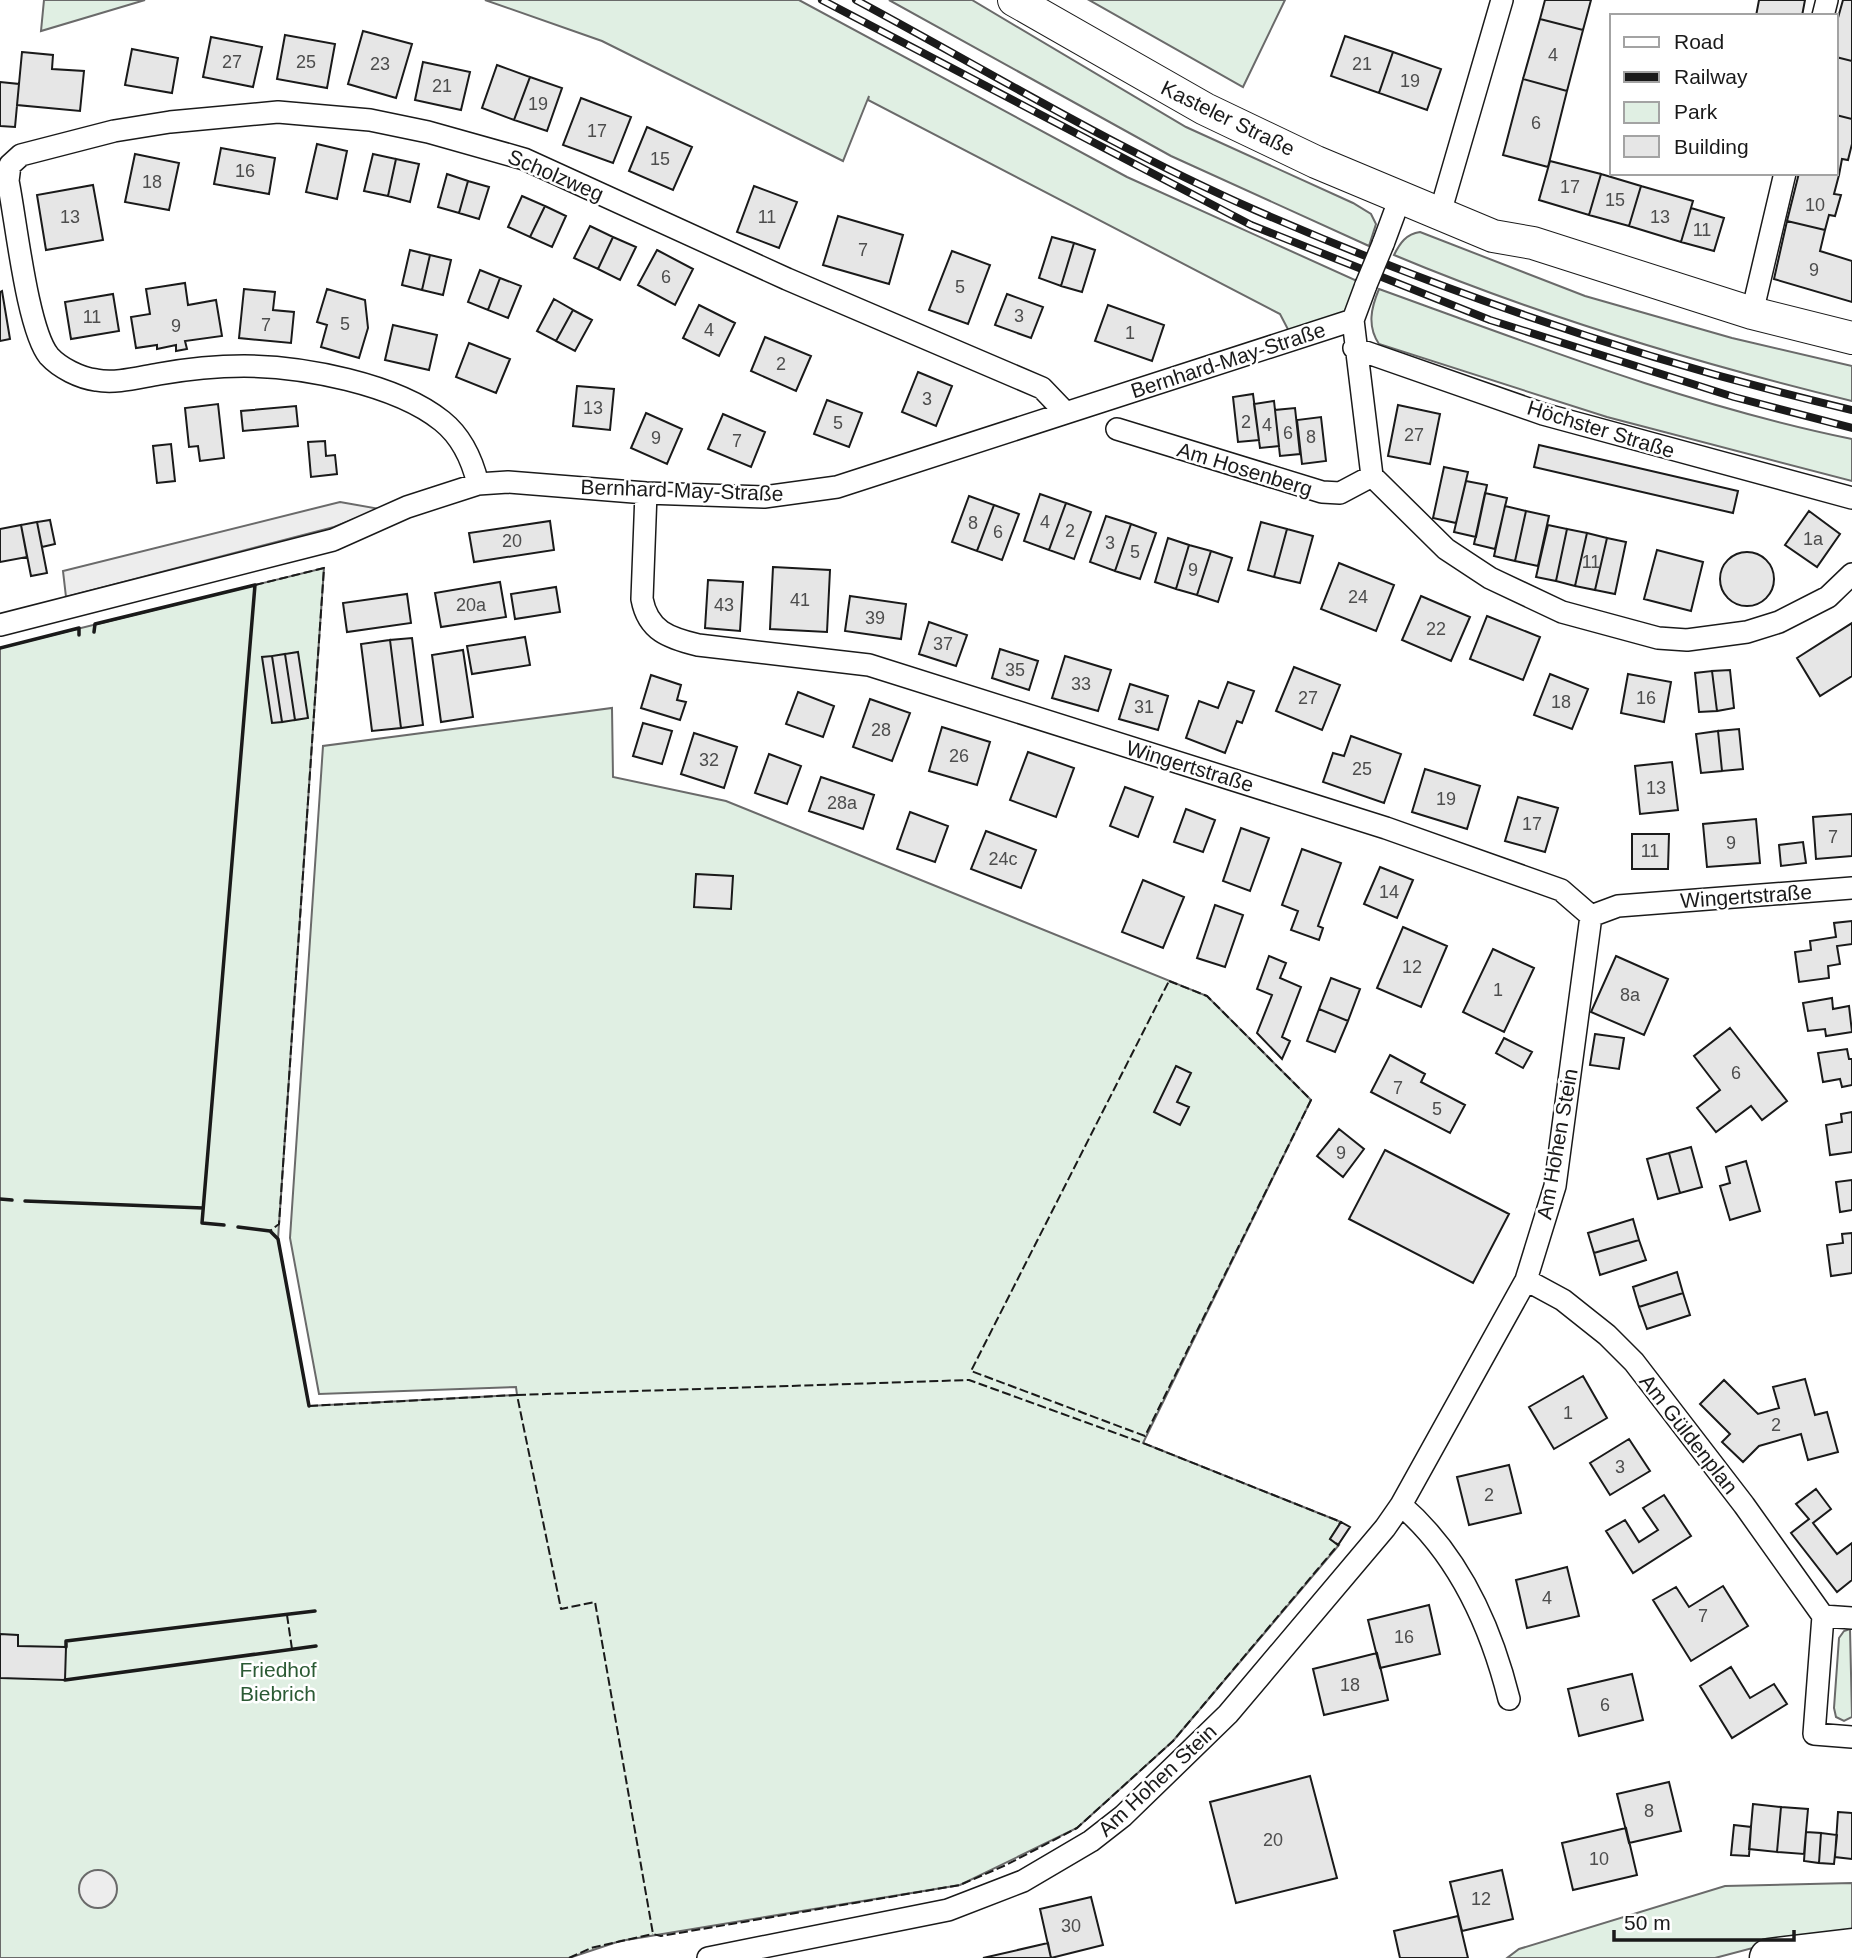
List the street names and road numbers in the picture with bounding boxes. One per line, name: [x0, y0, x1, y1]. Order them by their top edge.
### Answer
street label: Kasteler Straße: [1157, 76, 1299, 160]
street label: Scholzweg: [505, 145, 607, 205]
street label: Bernhard-May-Straße: [1128, 318, 1328, 402]
street label: Höchster Straße: [1525, 396, 1677, 462]
street label: Am Hosenberg: [1175, 438, 1315, 500]
street label: Bernhard-May-Straße: [580, 475, 784, 505]
street label: Wingertstraße: [1124, 736, 1256, 796]
street label: Wingertstraße: [1679, 880, 1813, 912]
street label: Am Hohen Stein: [1532, 1067, 1582, 1221]
street label: Am Güldenplan: [1635, 1370, 1743, 1498]
street label: Am Hohen Stein: [1093, 1719, 1221, 1841]

